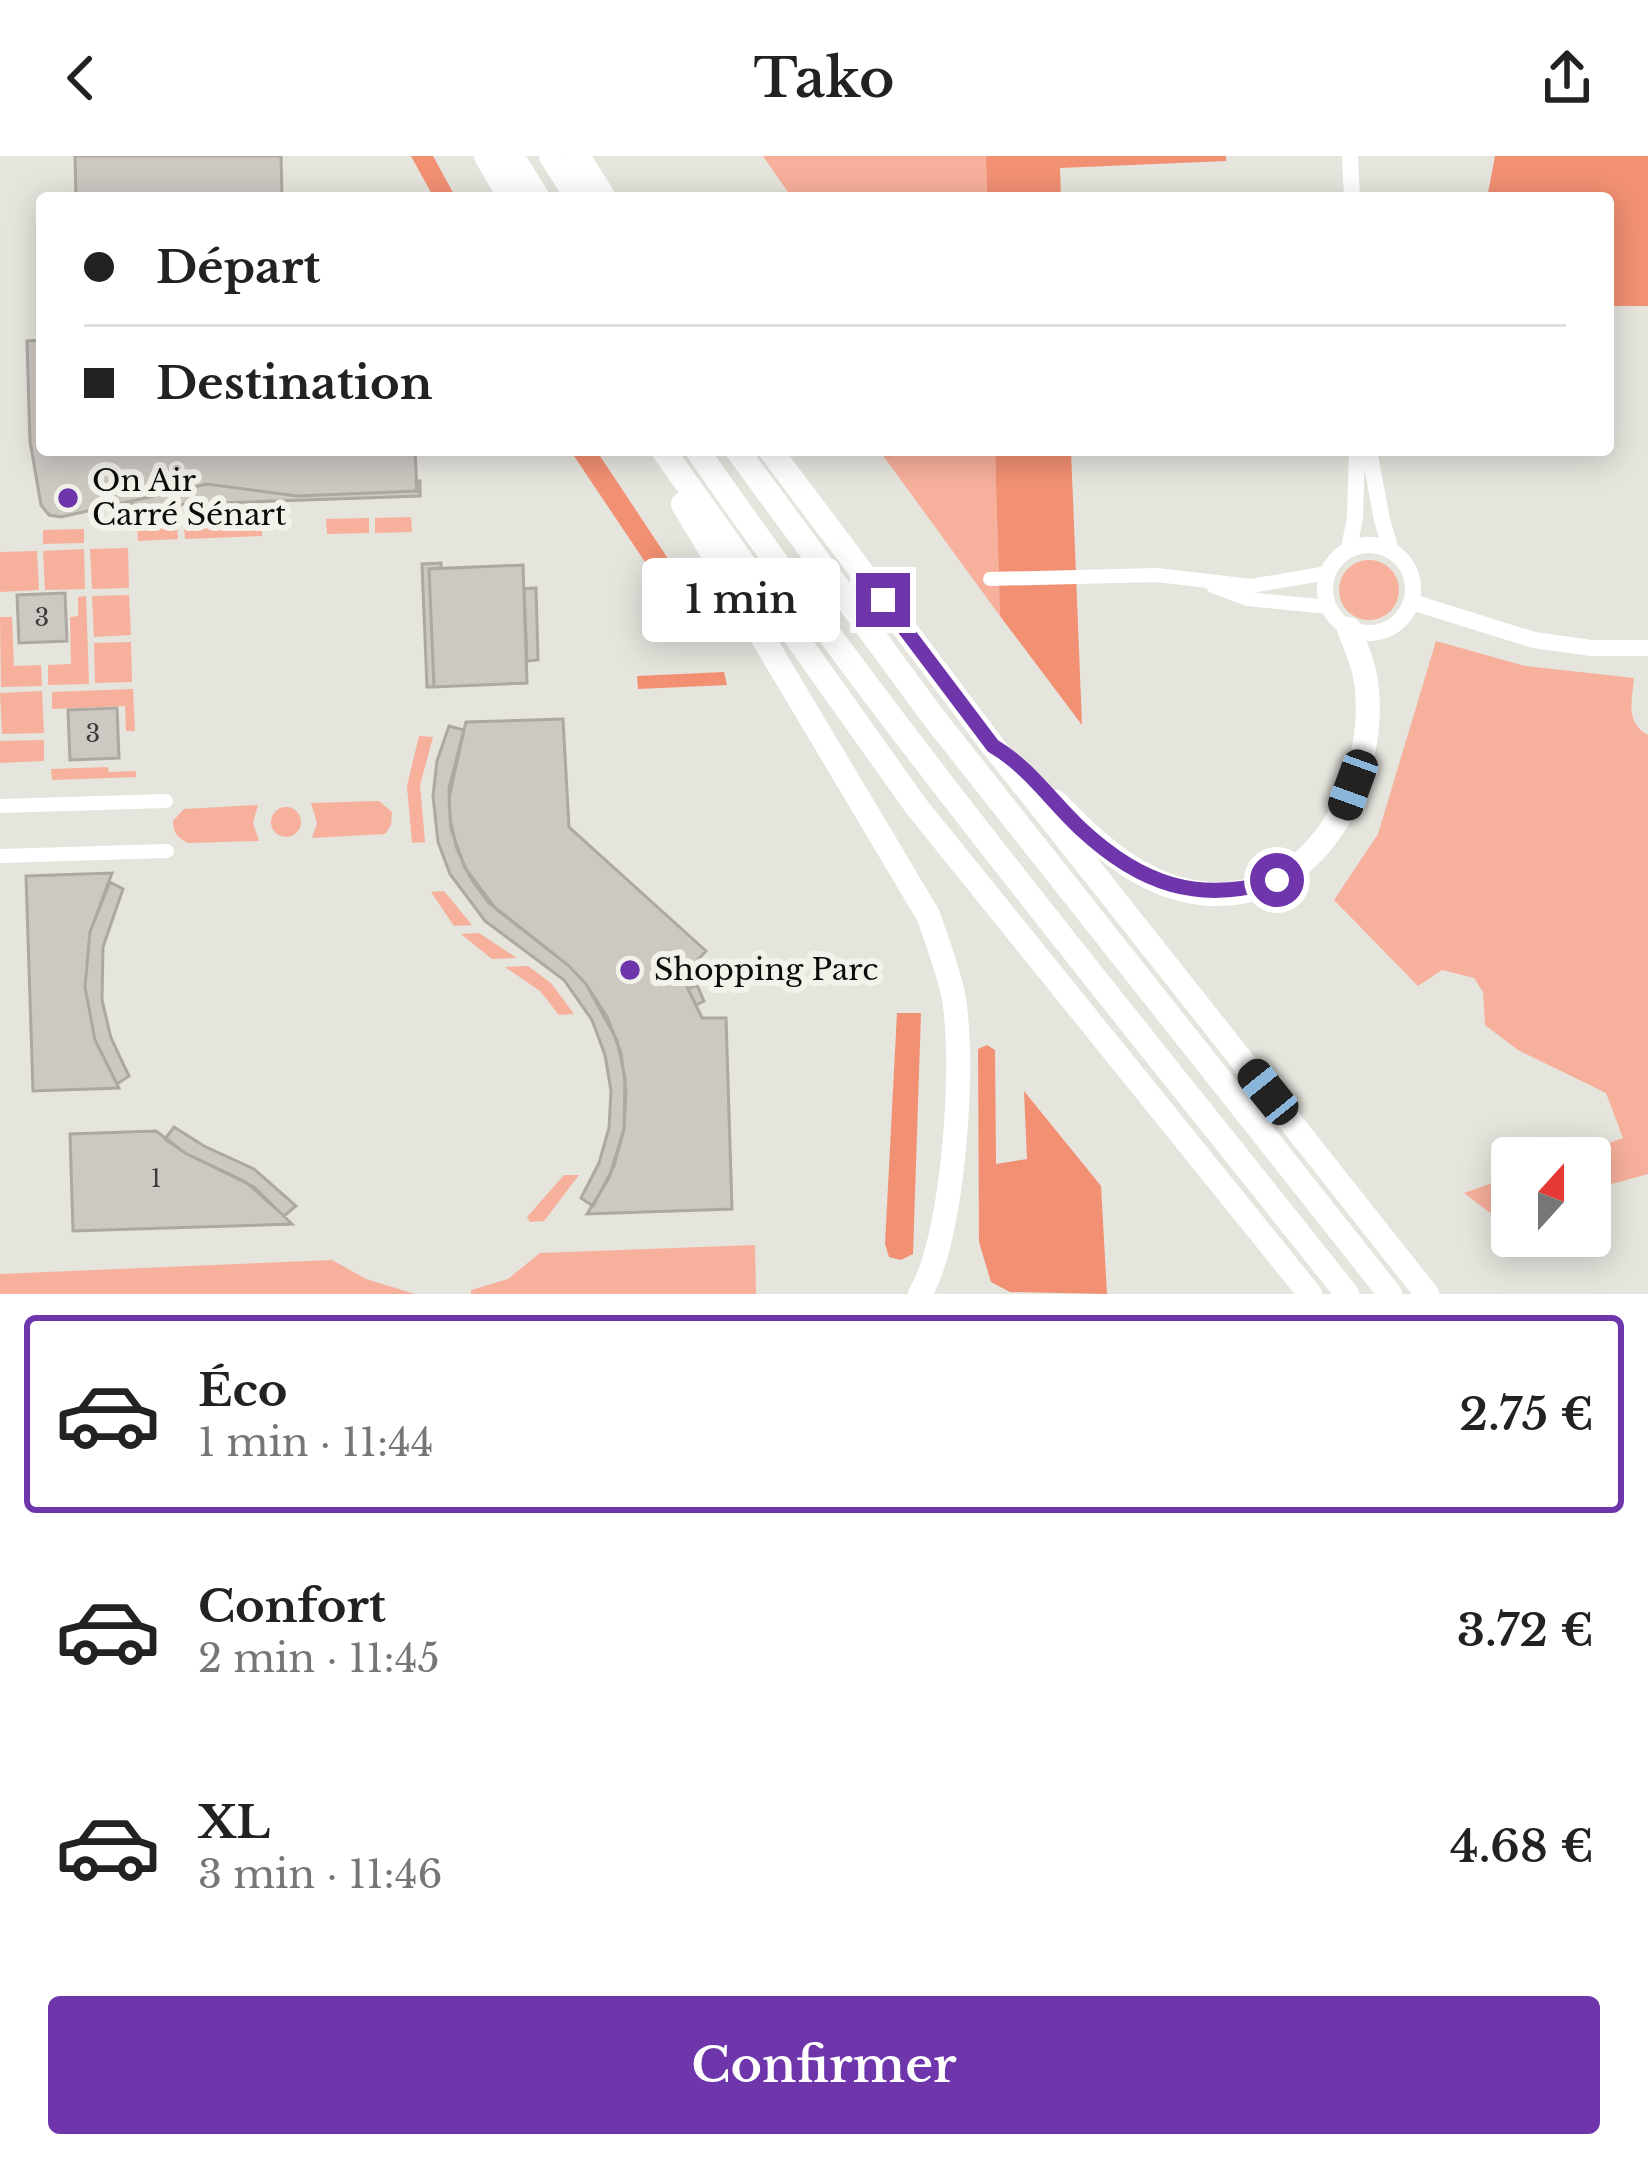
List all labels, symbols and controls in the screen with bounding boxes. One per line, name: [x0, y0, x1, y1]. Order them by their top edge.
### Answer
icon: back: [48, 45, 114, 111]
text: Tako: [754, 45, 894, 112]
icon: share: [1534, 45, 1600, 111]
text: Départ: [156, 239, 320, 295]
text: Destination: [156, 355, 432, 411]
place label: On Air Carré Sénart: [92, 462, 287, 533]
marker: On Air Carré Sénart: [55, 485, 81, 511]
callout: 1 min: [643, 558, 841, 642]
route end: [856, 573, 910, 627]
text: 1 min: [685, 575, 797, 624]
house number: 3: [35, 603, 49, 632]
house number: 3: [86, 719, 100, 748]
car: [1324, 745, 1382, 825]
route start: [1250, 853, 1304, 907]
place label: Shopping Parc: [654, 951, 878, 988]
marker: Shopping Parc: [617, 957, 643, 983]
car: [1231, 1053, 1305, 1131]
north arrow: [1491, 1137, 1611, 1257]
map controls: [1491, 1137, 1611, 1257]
house number: 1: [151, 1164, 161, 1193]
icon: car: [54, 1360, 162, 1468]
text: Éco: [198, 1362, 287, 1418]
text: 2.75 €: [1459, 1386, 1594, 1442]
text: 1 min · 11:44: [198, 1418, 434, 1467]
icon: car: [54, 1576, 162, 1684]
text: Confort: [198, 1578, 386, 1634]
text: 3.72 €: [1457, 1602, 1594, 1658]
text: 2 min · 11:45: [198, 1634, 440, 1683]
icon: car: [54, 1792, 162, 1900]
text: XL: [198, 1794, 270, 1850]
text: 4.68 €: [1450, 1818, 1594, 1874]
text: 3 min · 11:46: [198, 1850, 443, 1899]
button: Confirmer: [48, 1996, 1600, 2134]

